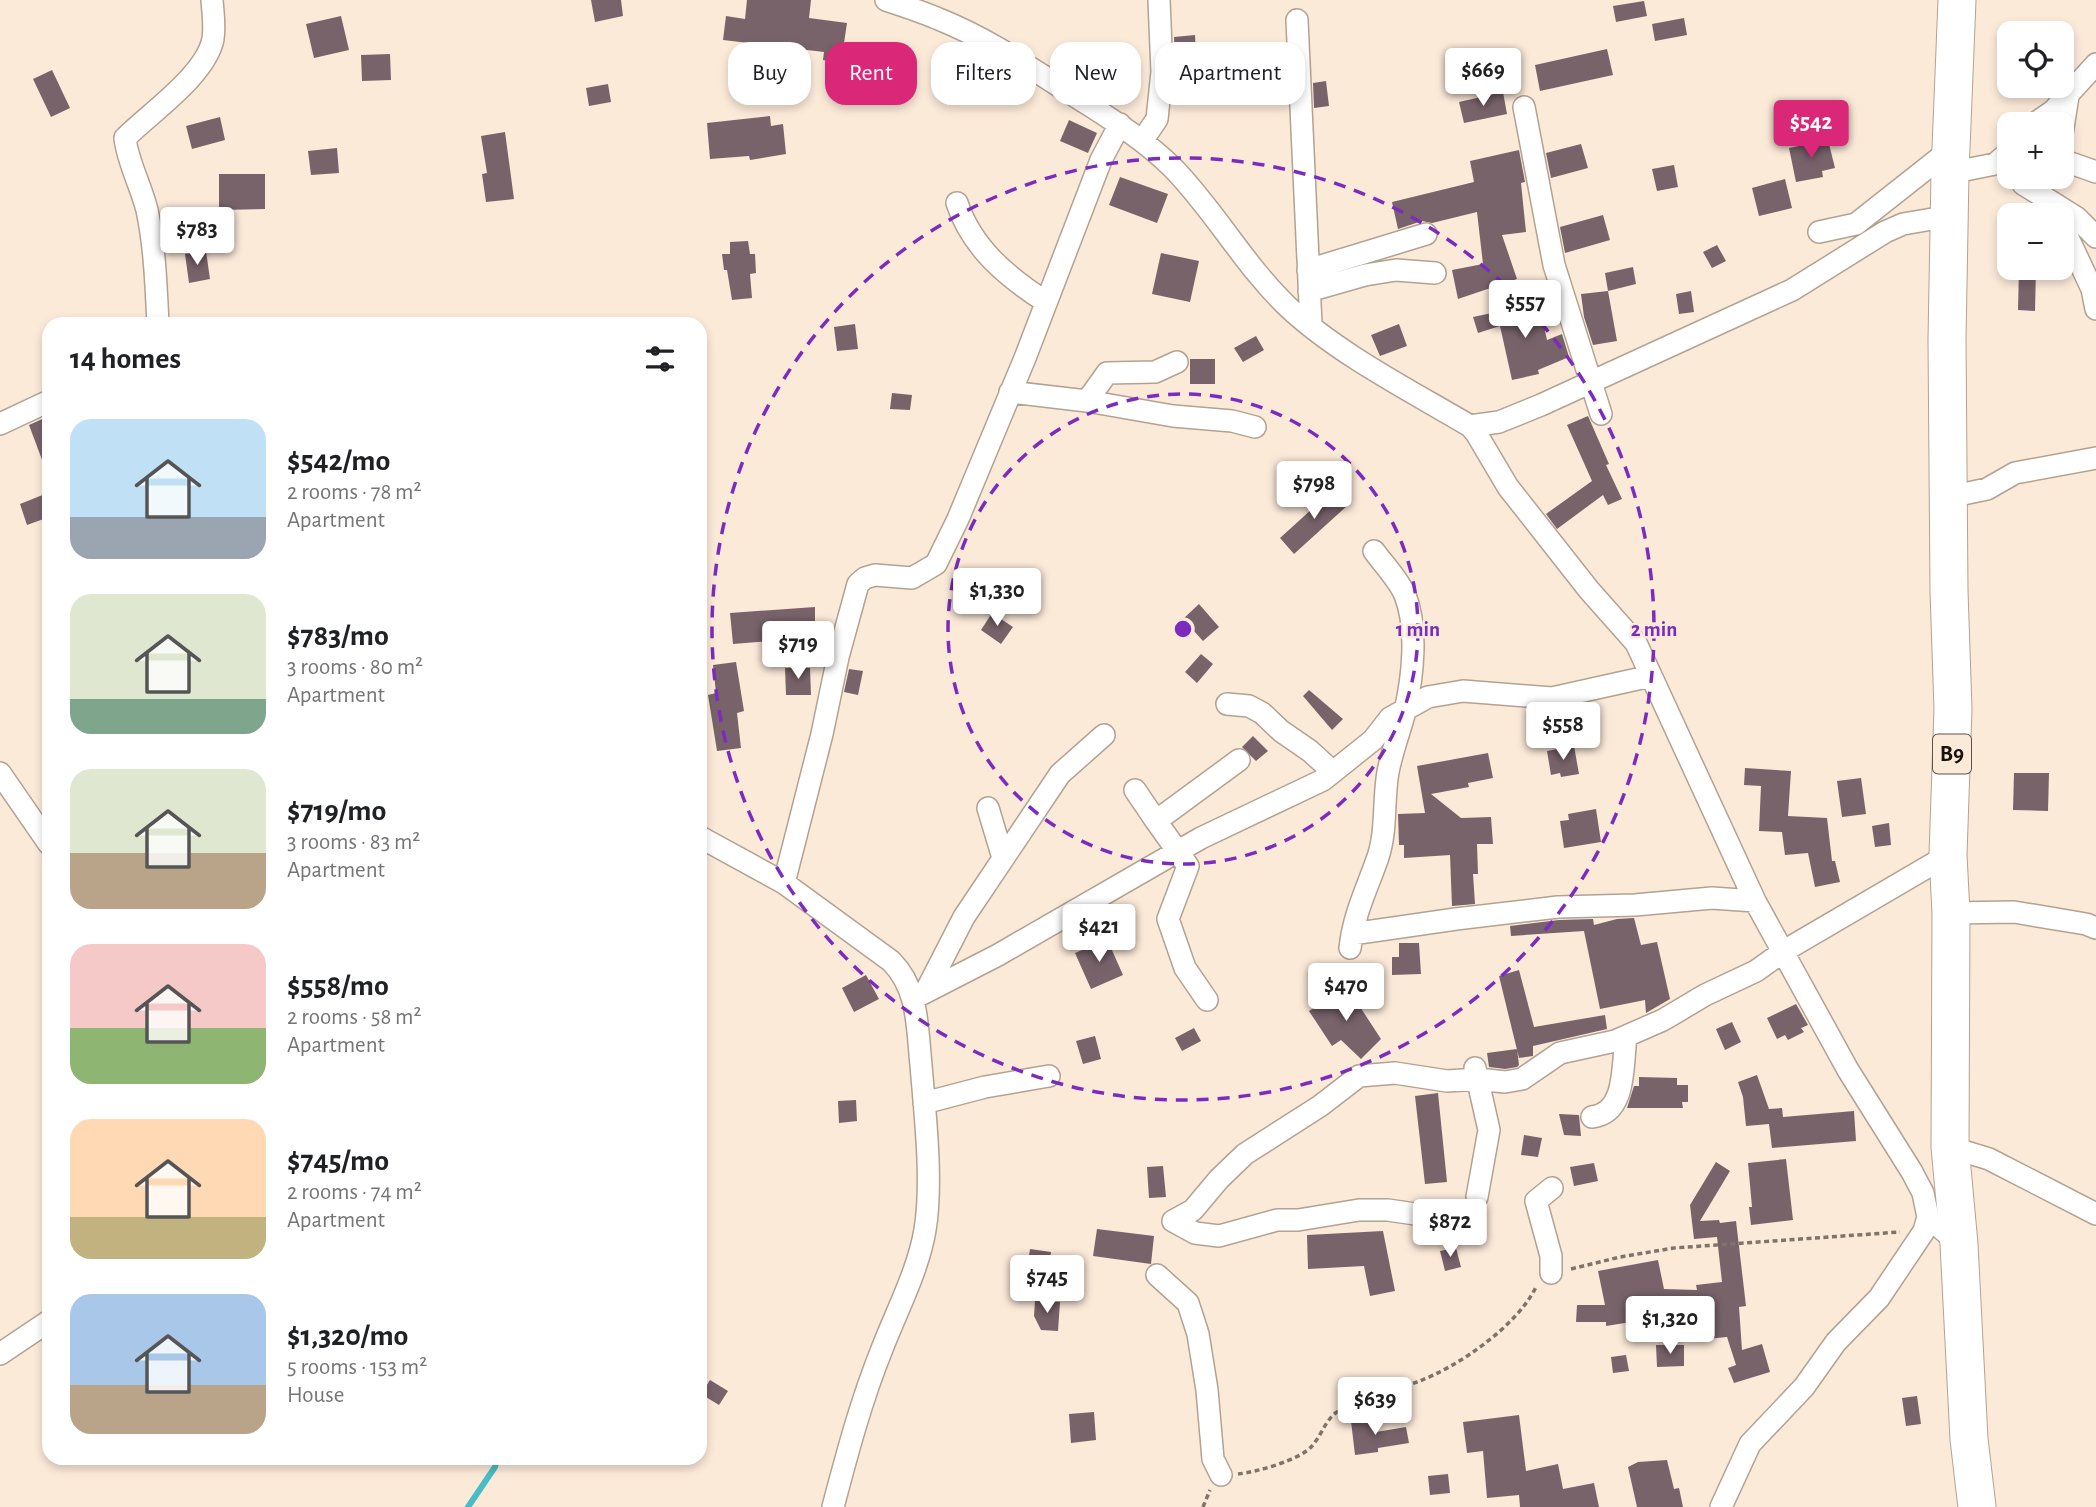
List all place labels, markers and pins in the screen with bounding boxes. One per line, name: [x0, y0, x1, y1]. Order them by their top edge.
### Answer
pin: $669: [1442, 48, 1524, 108]
pin: $542: [1770, 100, 1852, 160]
pin: $783: [156, 208, 238, 267]
pin: $557: [1484, 280, 1566, 340]
pin: $798: [1273, 462, 1355, 521]
pin: $1,330: [940, 568, 1054, 628]
centre of rings: [1171, 617, 1195, 641]
pin: $719: [757, 622, 839, 681]
pin: $558: [1522, 702, 1604, 762]
pin: $421: [1058, 904, 1140, 964]
pin: $470: [1305, 964, 1387, 1023]
pin: $872: [1409, 1200, 1491, 1259]
pin: $745: [1006, 1256, 1088, 1315]
pin: $1,320: [1613, 1296, 1727, 1356]
pin: $639: [1334, 1378, 1416, 1437]

